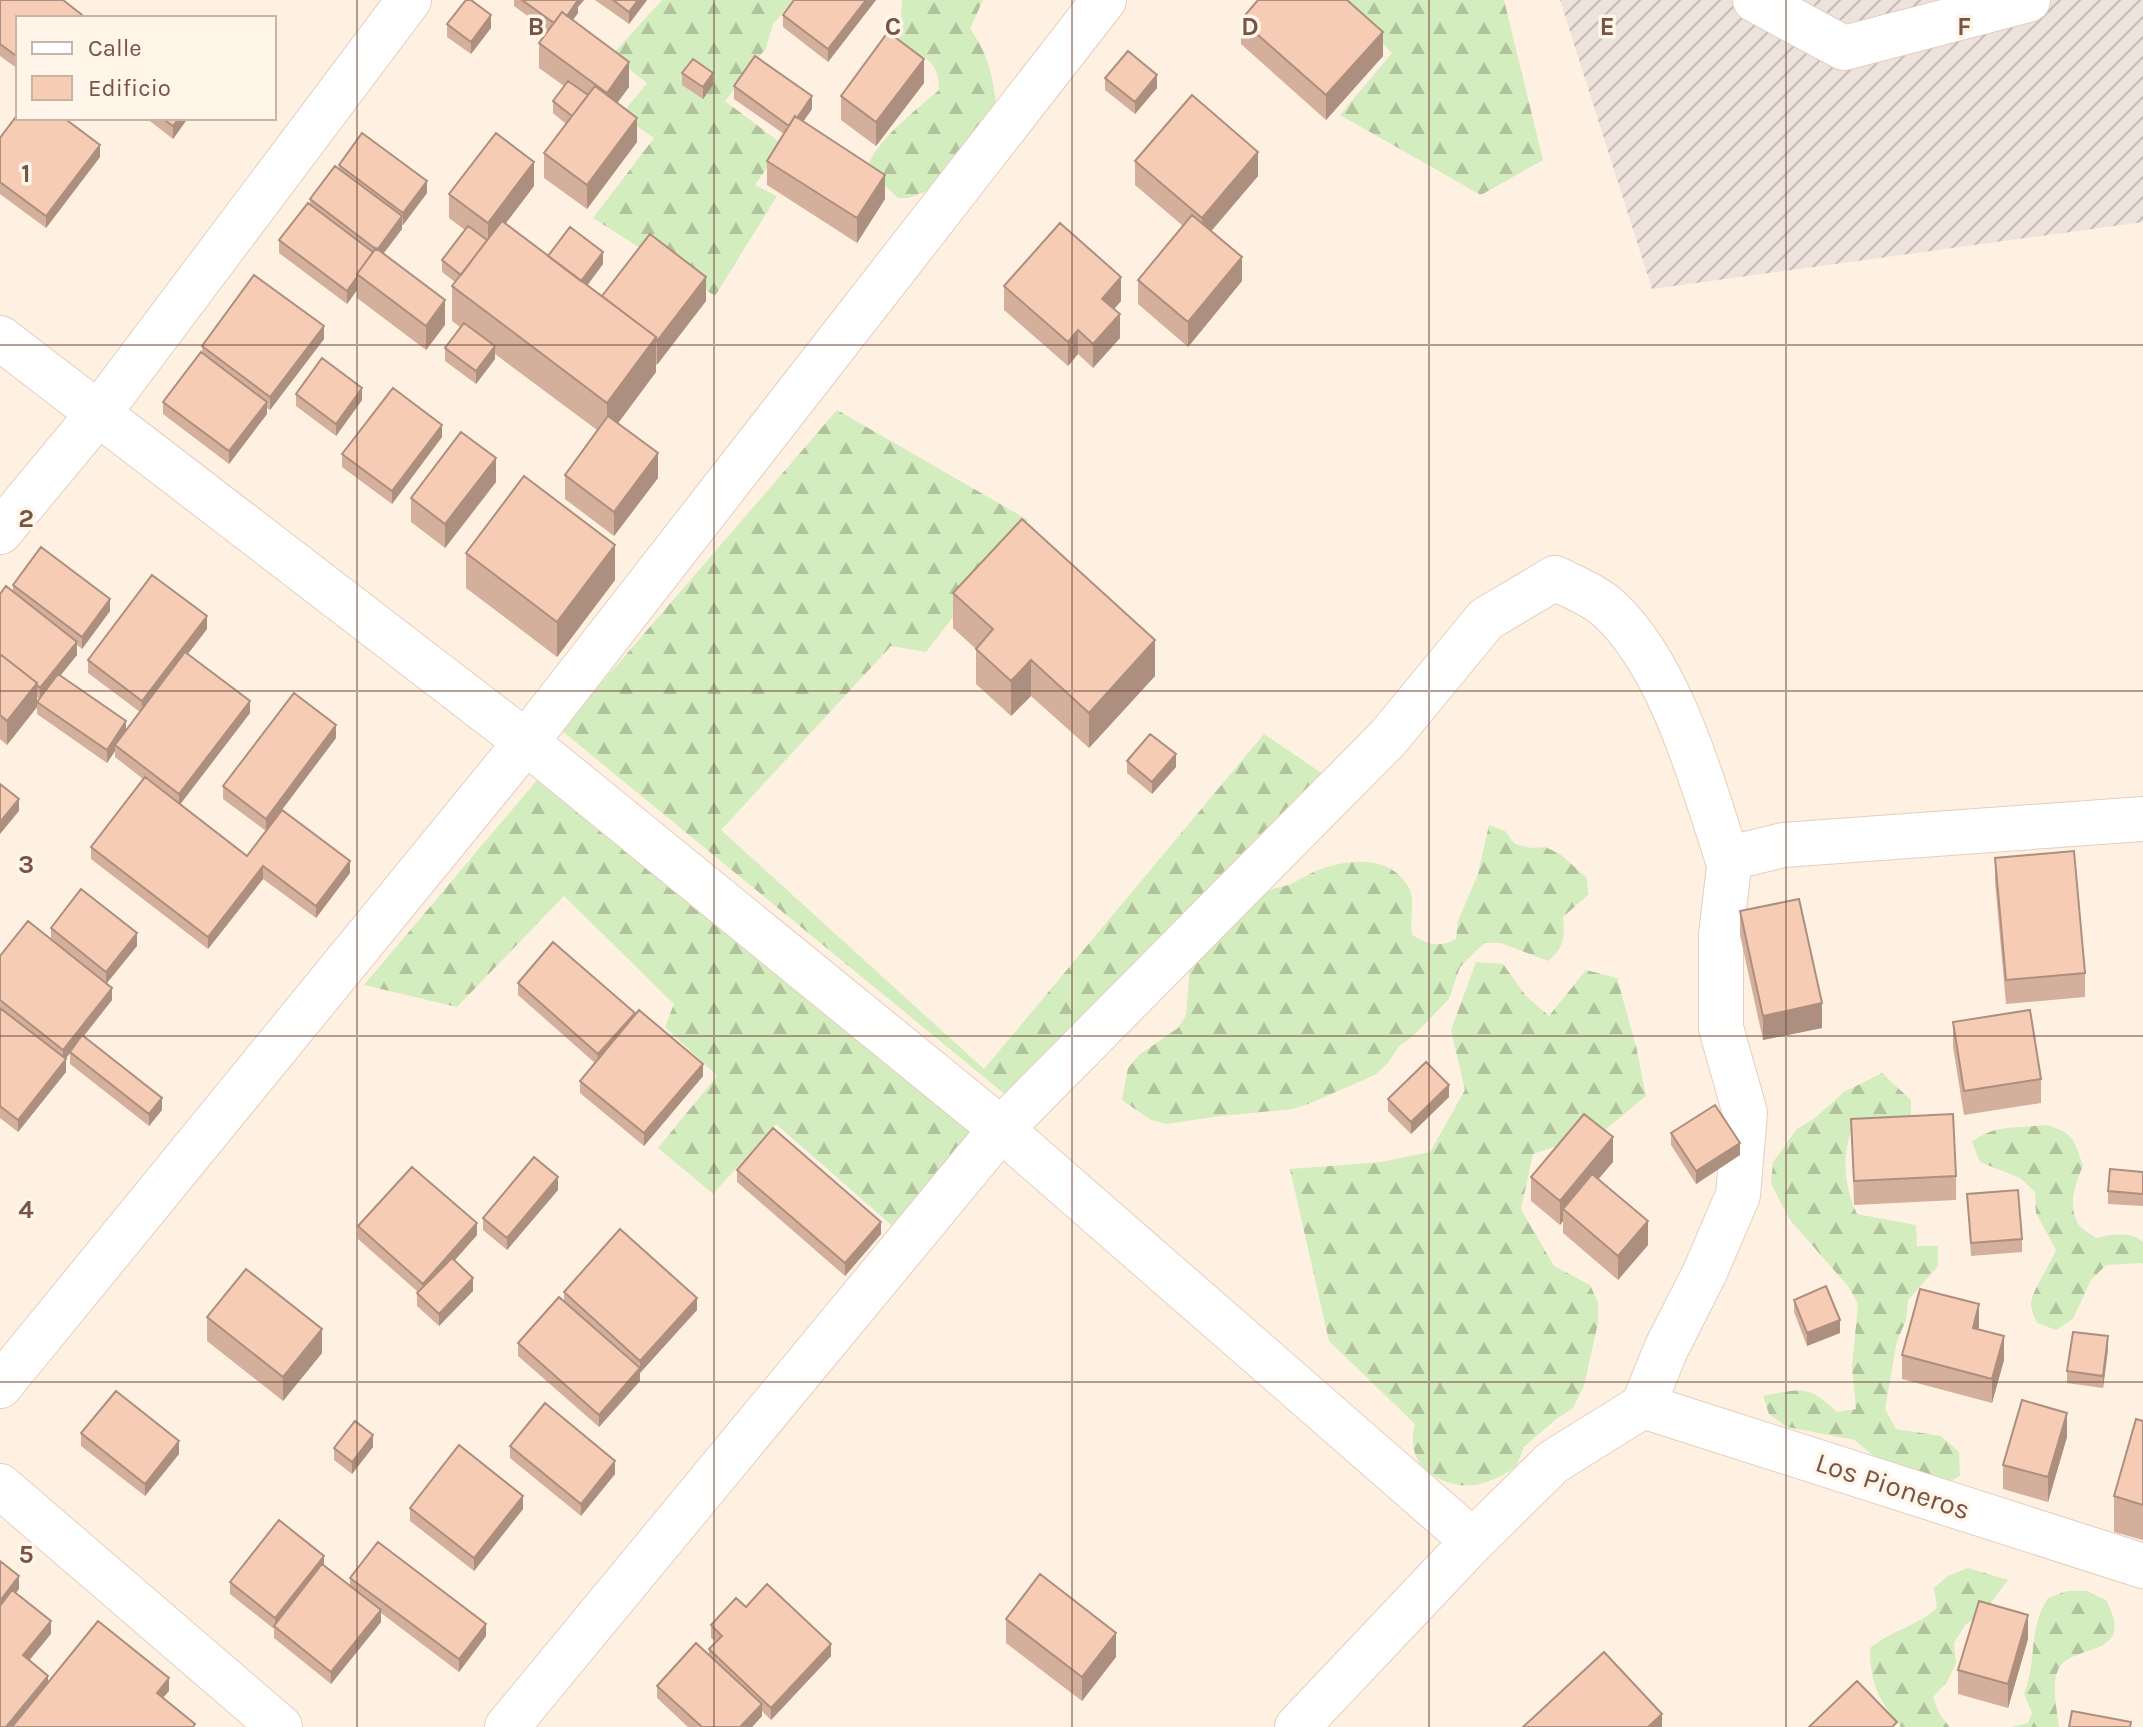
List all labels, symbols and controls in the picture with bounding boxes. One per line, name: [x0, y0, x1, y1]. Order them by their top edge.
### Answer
text: B: [528, 11, 544, 42]
text: C: [885, 11, 901, 42]
text: D: [1241, 11, 1259, 42]
text: E: [1599, 11, 1615, 42]
text: F: [1957, 11, 1971, 42]
legend: [16, 16, 276, 120]
text: Calle: [88, 34, 142, 62]
text: Edificio: [88, 74, 171, 102]
text: 1: [21, 158, 31, 189]
text: 2: [18, 503, 34, 534]
text: 3: [18, 849, 34, 880]
text: 4: [18, 1194, 34, 1225]
street label: Los Pioneros: [1812, 1446, 1974, 1526]
text: 5: [18, 1539, 34, 1570]

